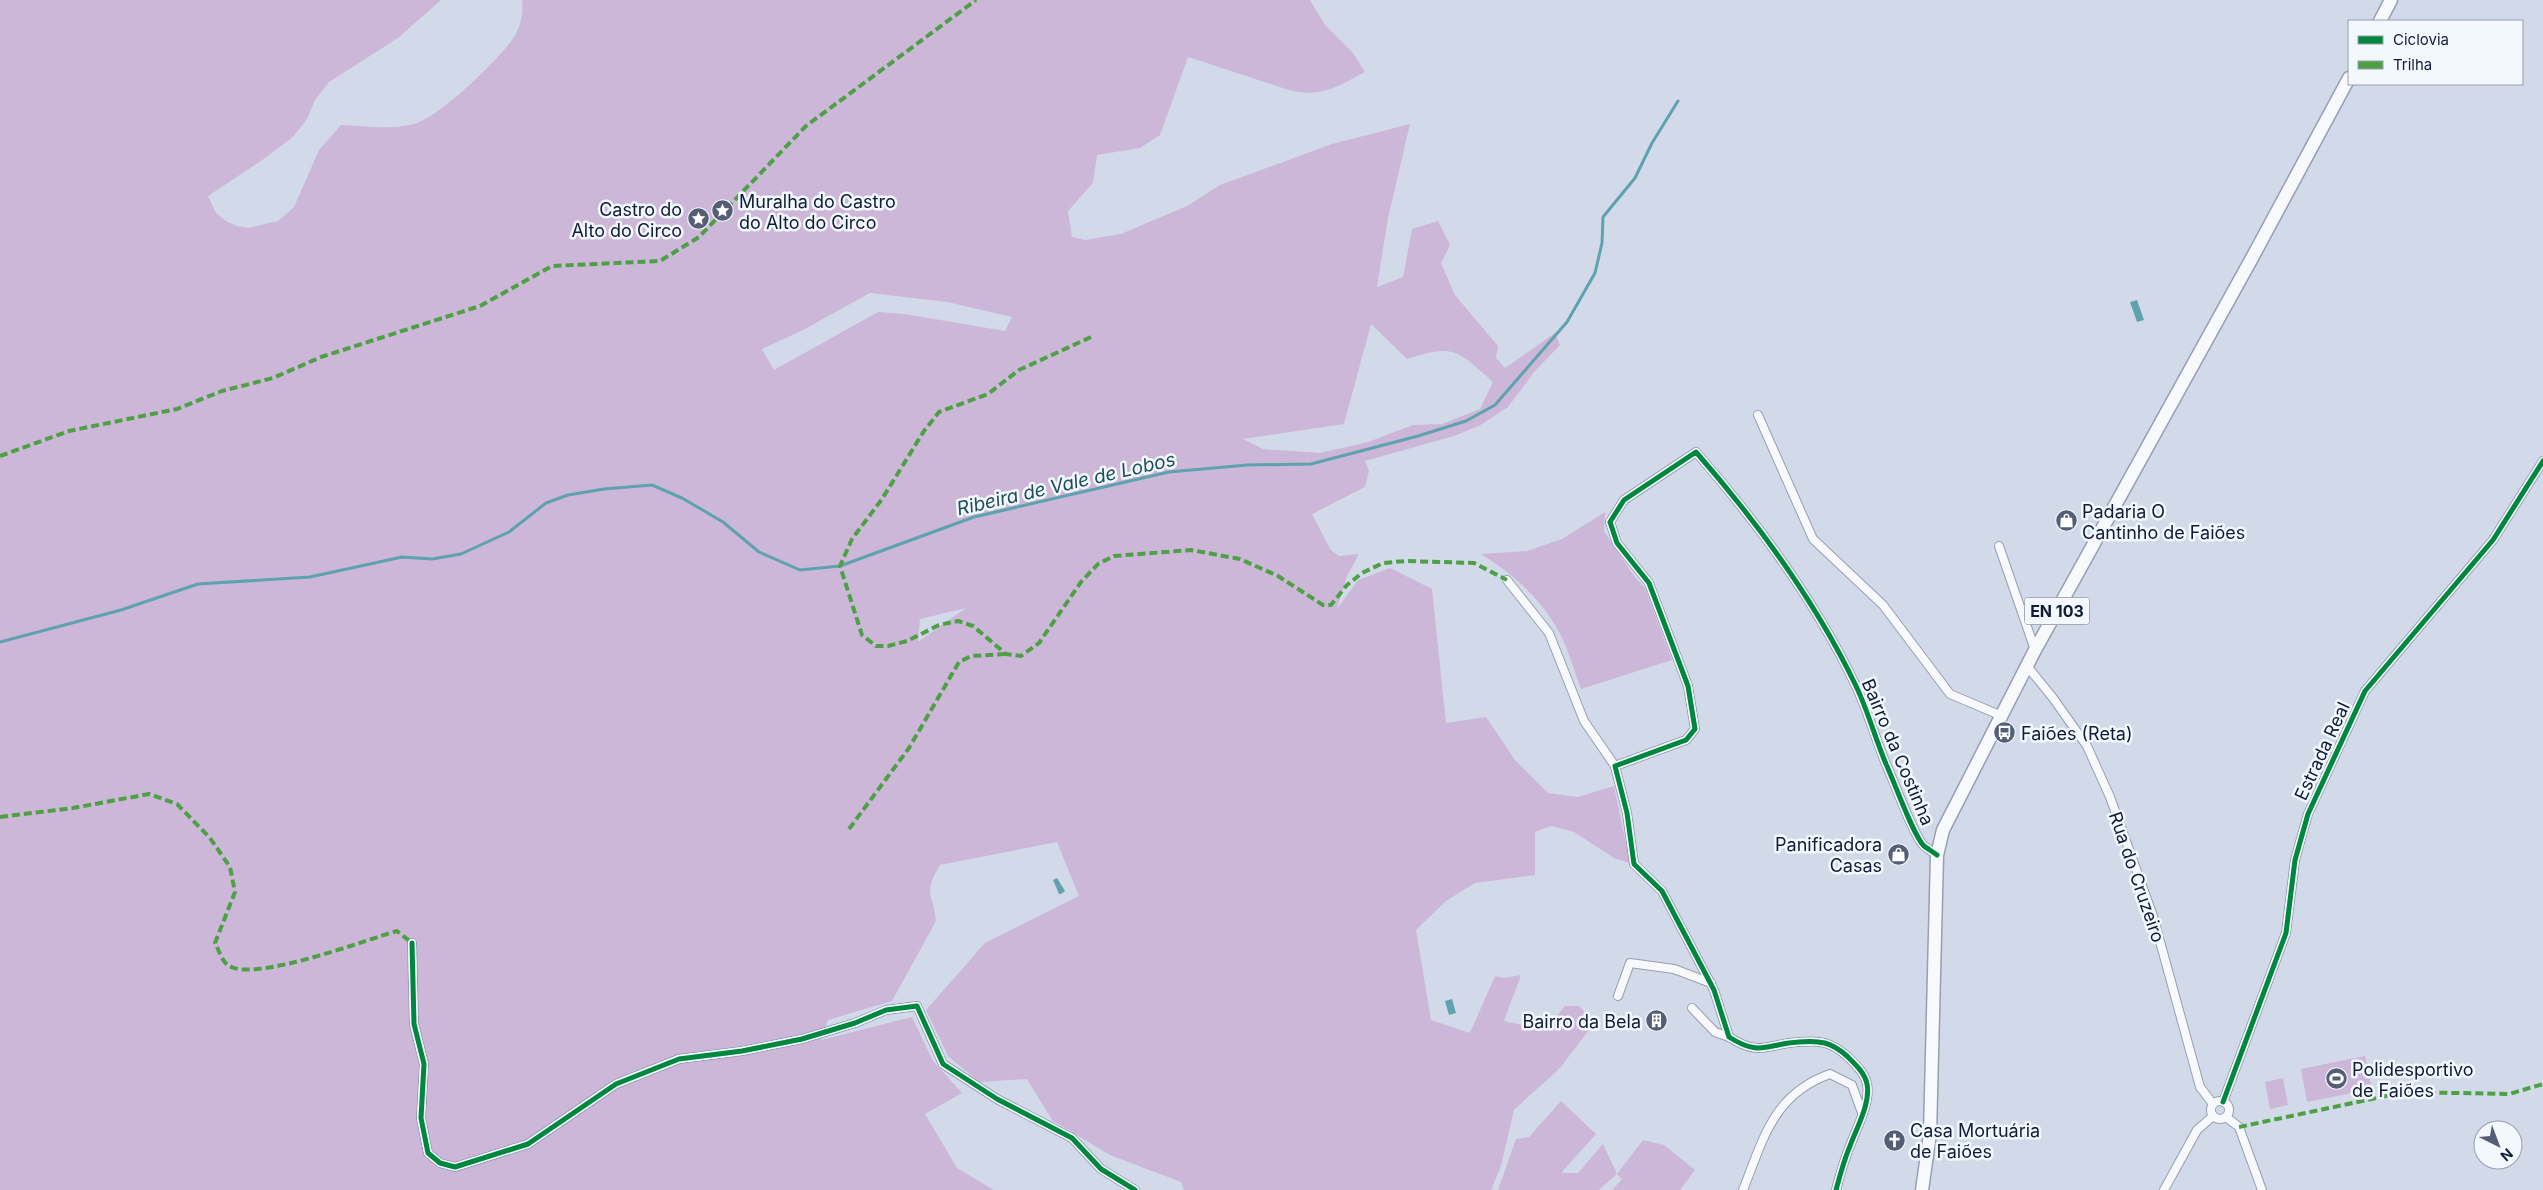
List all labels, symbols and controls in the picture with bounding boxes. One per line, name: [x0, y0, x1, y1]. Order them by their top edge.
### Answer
legend: [2348, 20, 2523, 85]
text: Ciclovia: [2393, 30, 2449, 49]
text: Trilha: [2393, 55, 2432, 74]
place label: Muralha do Castro do Alto do Circo: [739, 191, 896, 233]
place label: Castro do Alto do Circo: [571, 199, 682, 241]
place icon: Muralha do Castro do Alto do Circo: [711, 199, 735, 223]
place icon: Castro do Alto do Circo: [686, 207, 710, 231]
water label: Ribeira de Vale de Lobos: [954, 448, 1178, 520]
place label: Padaria O Cantinho de Faiões: [2082, 501, 2245, 543]
shop icon: Padaria O Cantinho de Faiões: [2054, 509, 2078, 533]
road number: EN 103: [2024, 598, 2090, 624]
street label: Bairro da Costinha: [1858, 676, 1938, 828]
street label: Estrada Real: [2290, 699, 2354, 803]
bus stop icon: Faiões (Reta): [1993, 721, 2017, 745]
place label: Faiões (Reta): [2021, 723, 2133, 744]
street label: Rua do Cruzeiro: [2105, 809, 2169, 945]
place label: Panificadora Casas: [1775, 834, 1882, 876]
shop icon: Panificadora Casas: [1886, 842, 1910, 866]
building icon: Bairro da Bela: [1645, 1009, 1669, 1033]
place label: Bairro da Bela: [1522, 1011, 1641, 1032]
place label: Polidesportivo de Faiões: [2352, 1059, 2474, 1101]
sports icon: Polidesportivo de Faiões: [2324, 1067, 2348, 1091]
place label: Casa Mortuária de Faiões: [1910, 1120, 2040, 1162]
north arrow: [2473, 1120, 2523, 1170]
church icon: Casa Mortuária de Faiões: [1882, 1128, 1906, 1152]
text: N: [2497, 1145, 2517, 1165]

